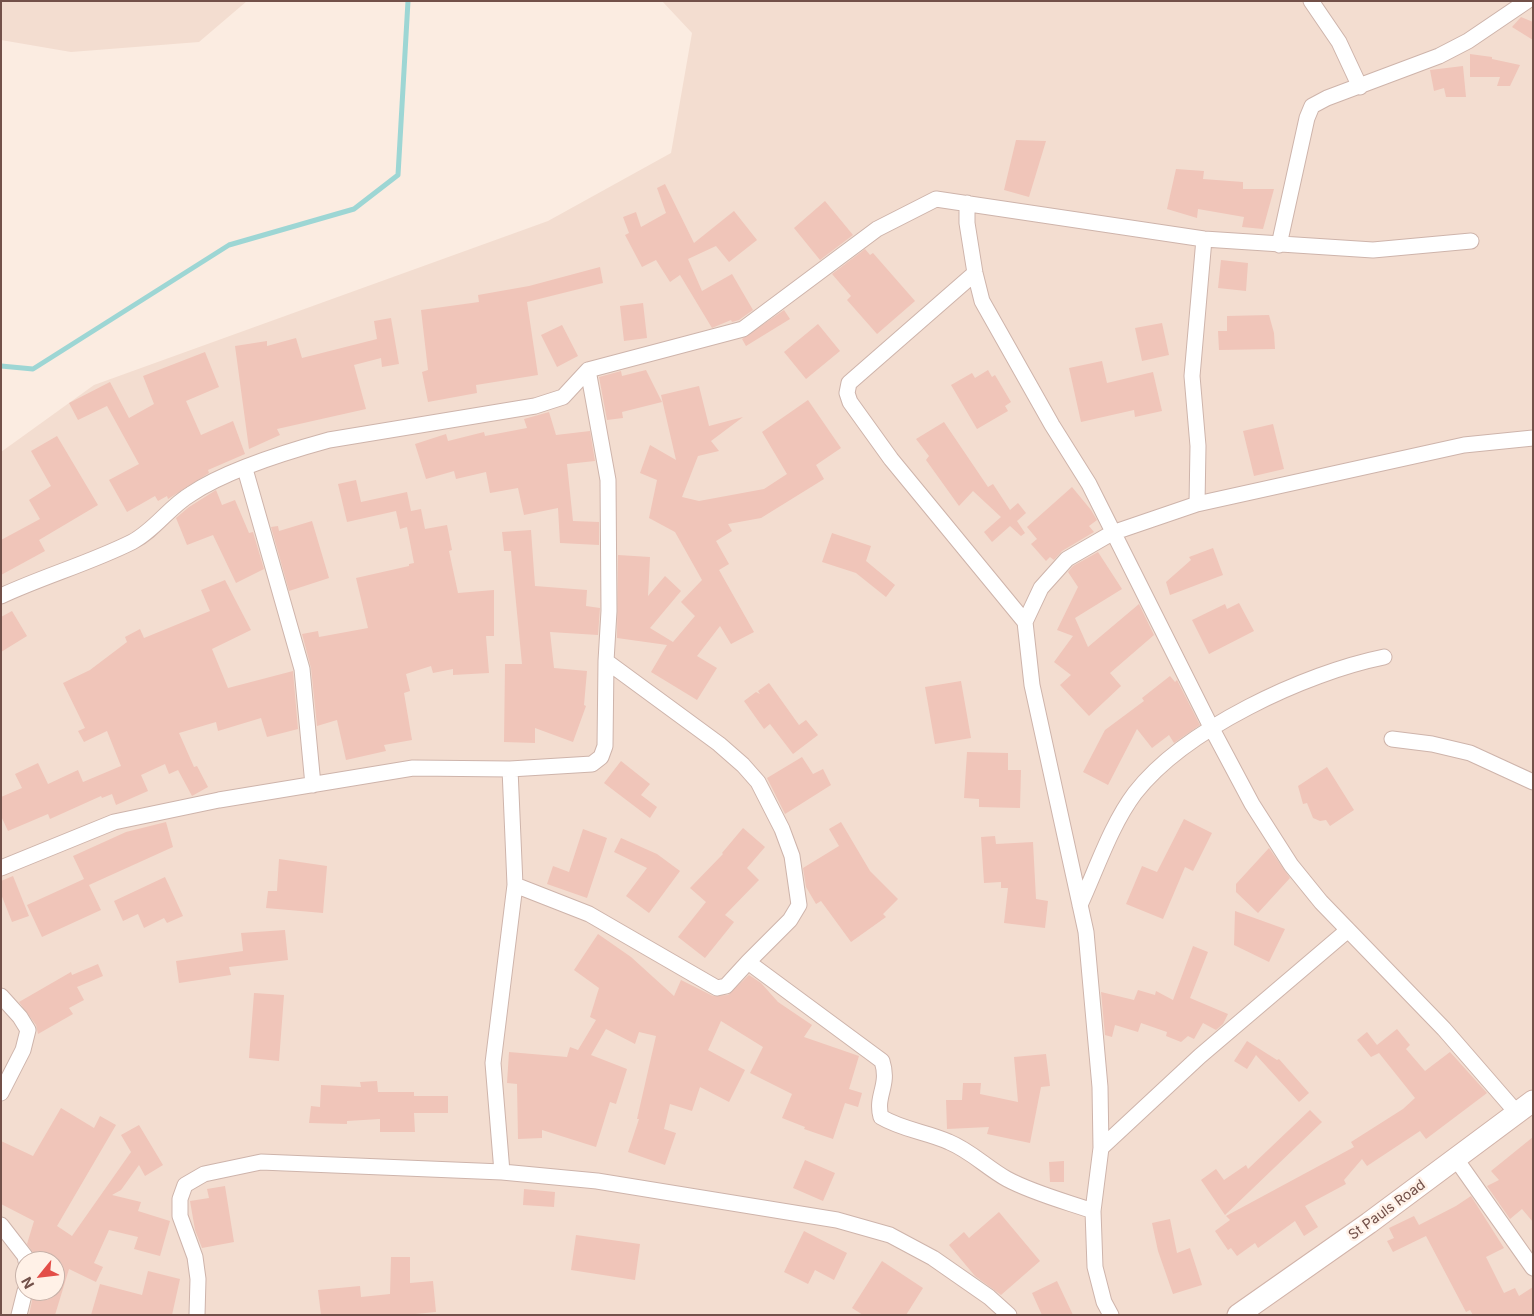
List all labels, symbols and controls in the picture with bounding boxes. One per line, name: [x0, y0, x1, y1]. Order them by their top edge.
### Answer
street label: St Pauls Road: [1345, 1176, 1429, 1244]
north arrow: [15, 1251, 65, 1301]
text: N: [17, 1274, 37, 1292]

